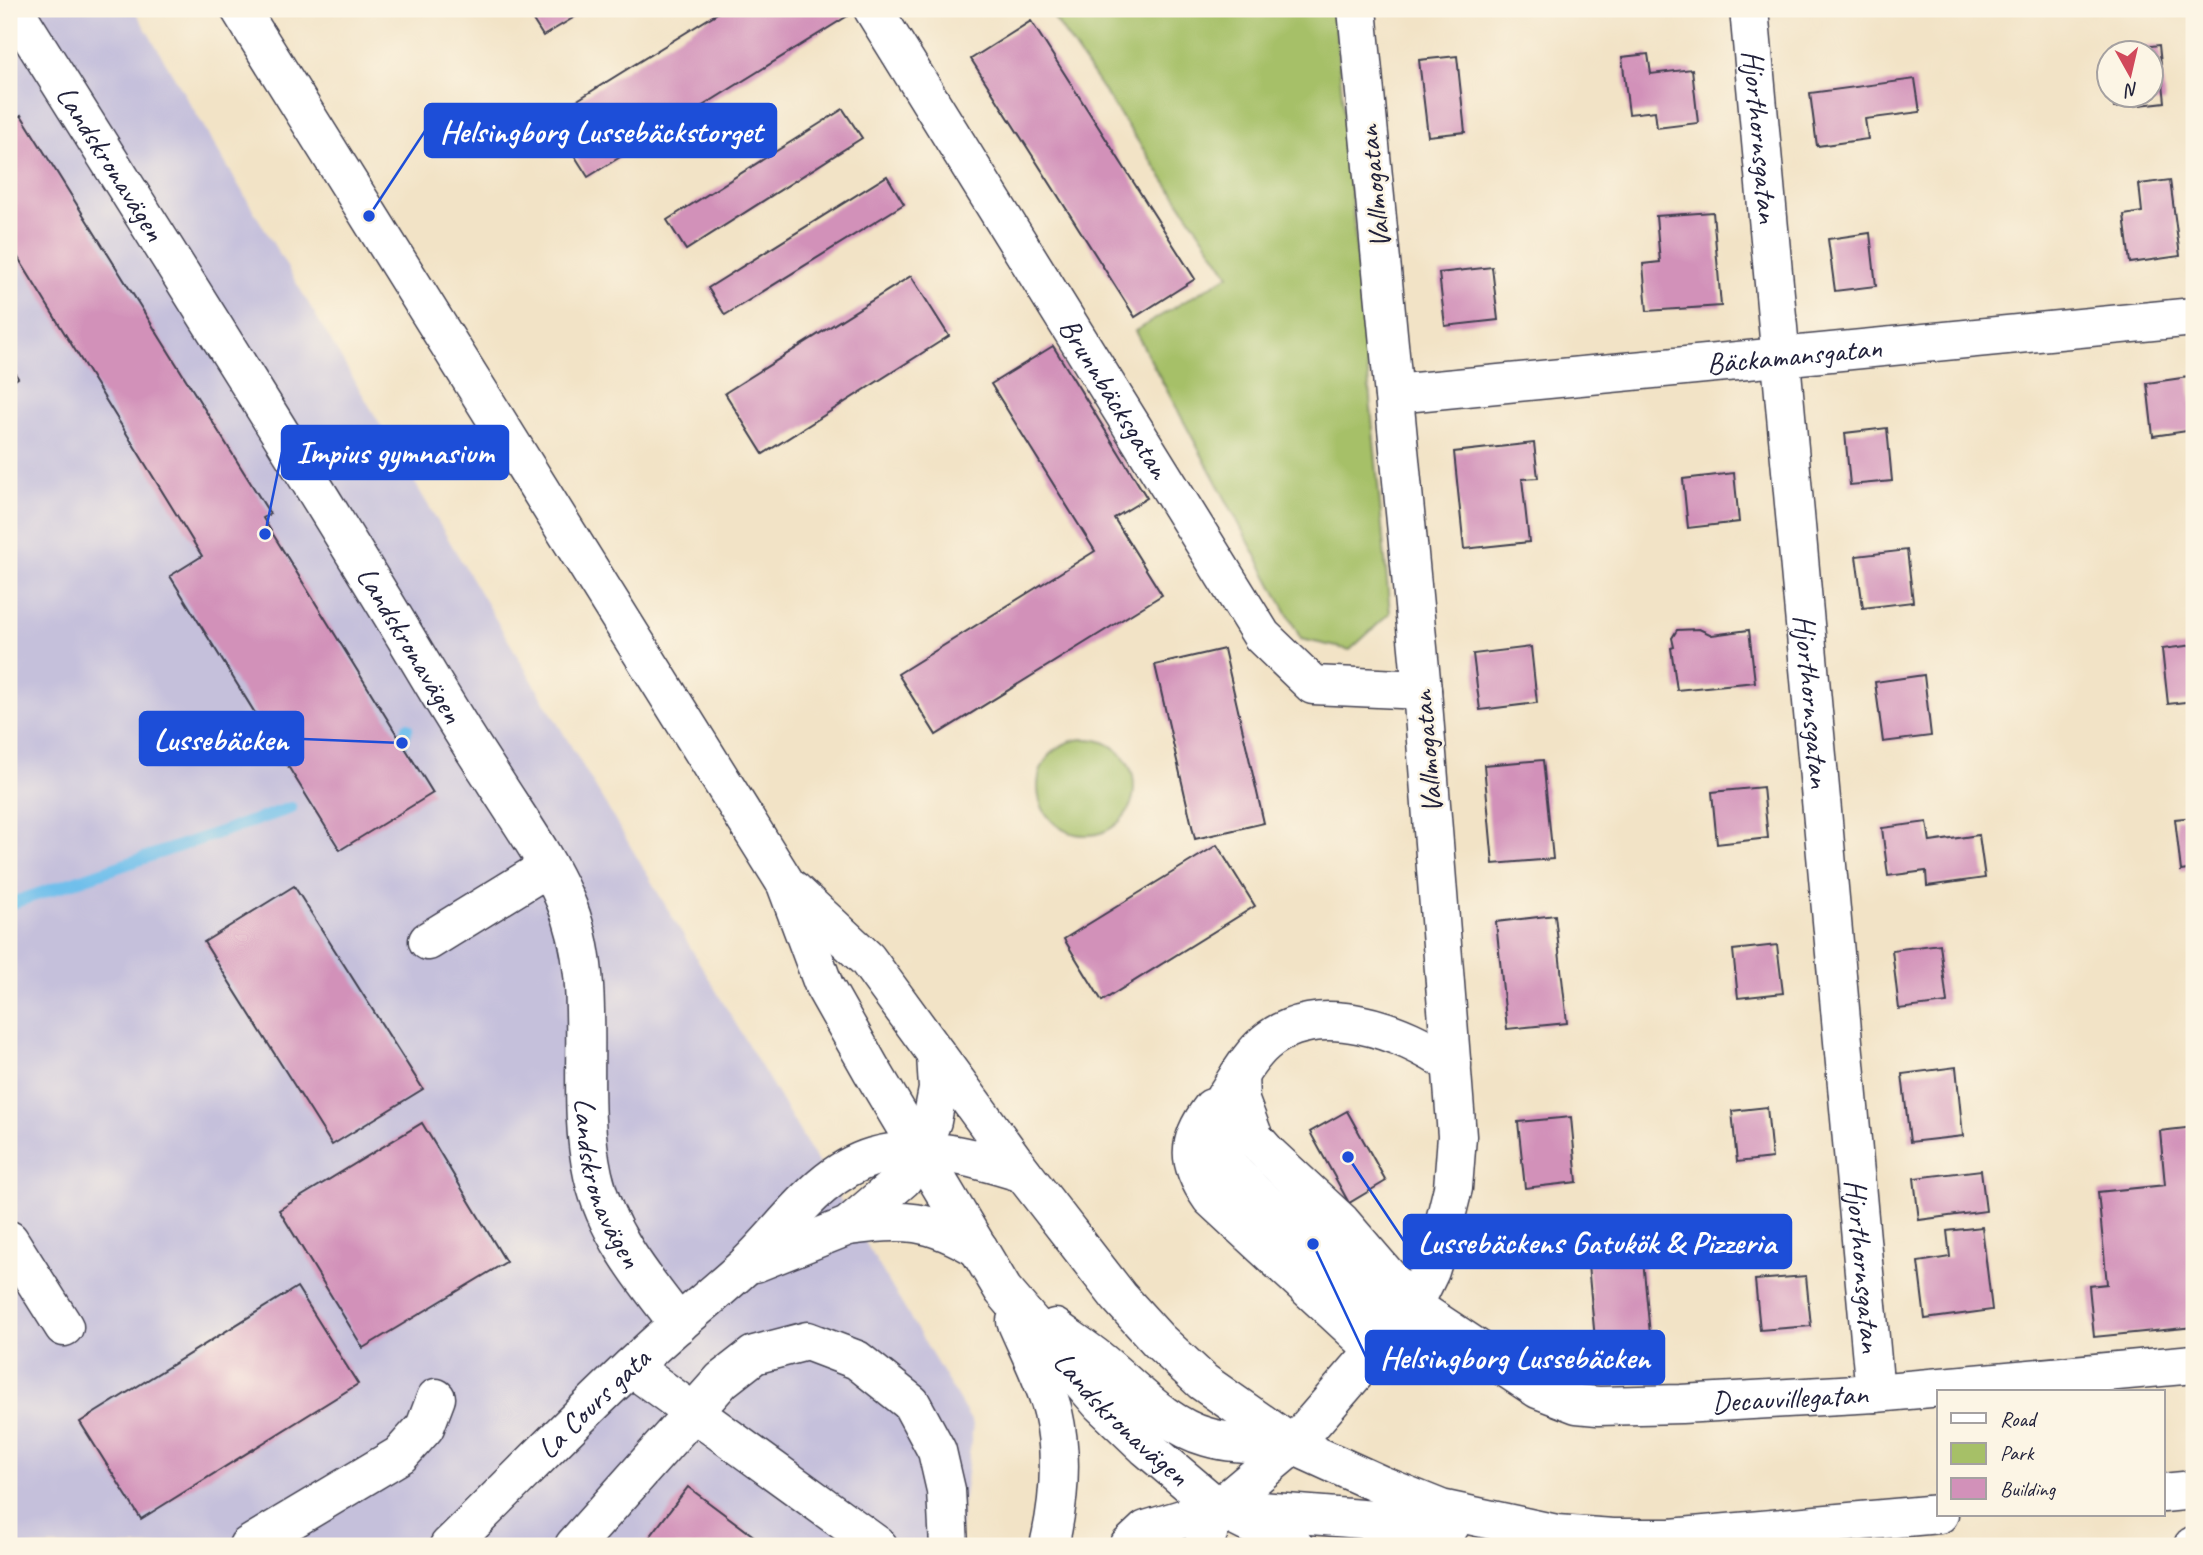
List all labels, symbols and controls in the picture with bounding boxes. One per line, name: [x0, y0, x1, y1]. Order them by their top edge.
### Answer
north arrow: [2094, 38, 2164, 108]
street label: Hjorthornsgatan: [1734, 48, 1788, 226]
text: N: [2122, 77, 2140, 103]
street label: Landskronavägen: [48, 78, 174, 248]
callout: Helsingborg Lussebäckstorget: [425, 104, 776, 157]
text: Helsingborg Lussebäckstorget: [440, 111, 766, 152]
street label: Vallmogatan: [1349, 122, 1399, 250]
street label: Brunnbäcksgatan: [1050, 311, 1179, 487]
street label: Bäckamansgatan: [1705, 328, 1884, 383]
callout: Impius gymnasium: [282, 426, 508, 479]
text: Impius gymnasium: [296, 432, 496, 473]
street label: Landskronavägen: [348, 559, 472, 731]
street label: Hjorthornsgatan: [1785, 613, 1839, 791]
street label: Vallmogatan: [1403, 687, 1451, 815]
callout: Lussebäcken: [140, 712, 303, 765]
text: Lussebäcken: [154, 719, 291, 760]
street label: Landskronavägen: [566, 1098, 651, 1276]
street label: Hjorthornsgatan: [1837, 1178, 1890, 1355]
callout: Lussebäckens Gatukök & Pizzeria: [1404, 1215, 1791, 1268]
text: Lussebäckens Gatukök & Pizzeria: [1418, 1222, 1779, 1263]
callout: Helsingborg Lussebäcken: [1366, 1331, 1664, 1384]
text: Helsingborg Lussebäcken: [1380, 1337, 1652, 1378]
street label: La Cours gata: [529, 1338, 659, 1467]
street label: Landskronavägen: [1045, 1343, 1197, 1495]
street label: Decauvillegatan: [1711, 1374, 1870, 1421]
legend: [1937, 1390, 2164, 1516]
text: Road: [2000, 1406, 2039, 1432]
text: Park: [2000, 1440, 2035, 1466]
text: Building: [2000, 1476, 2057, 1502]

